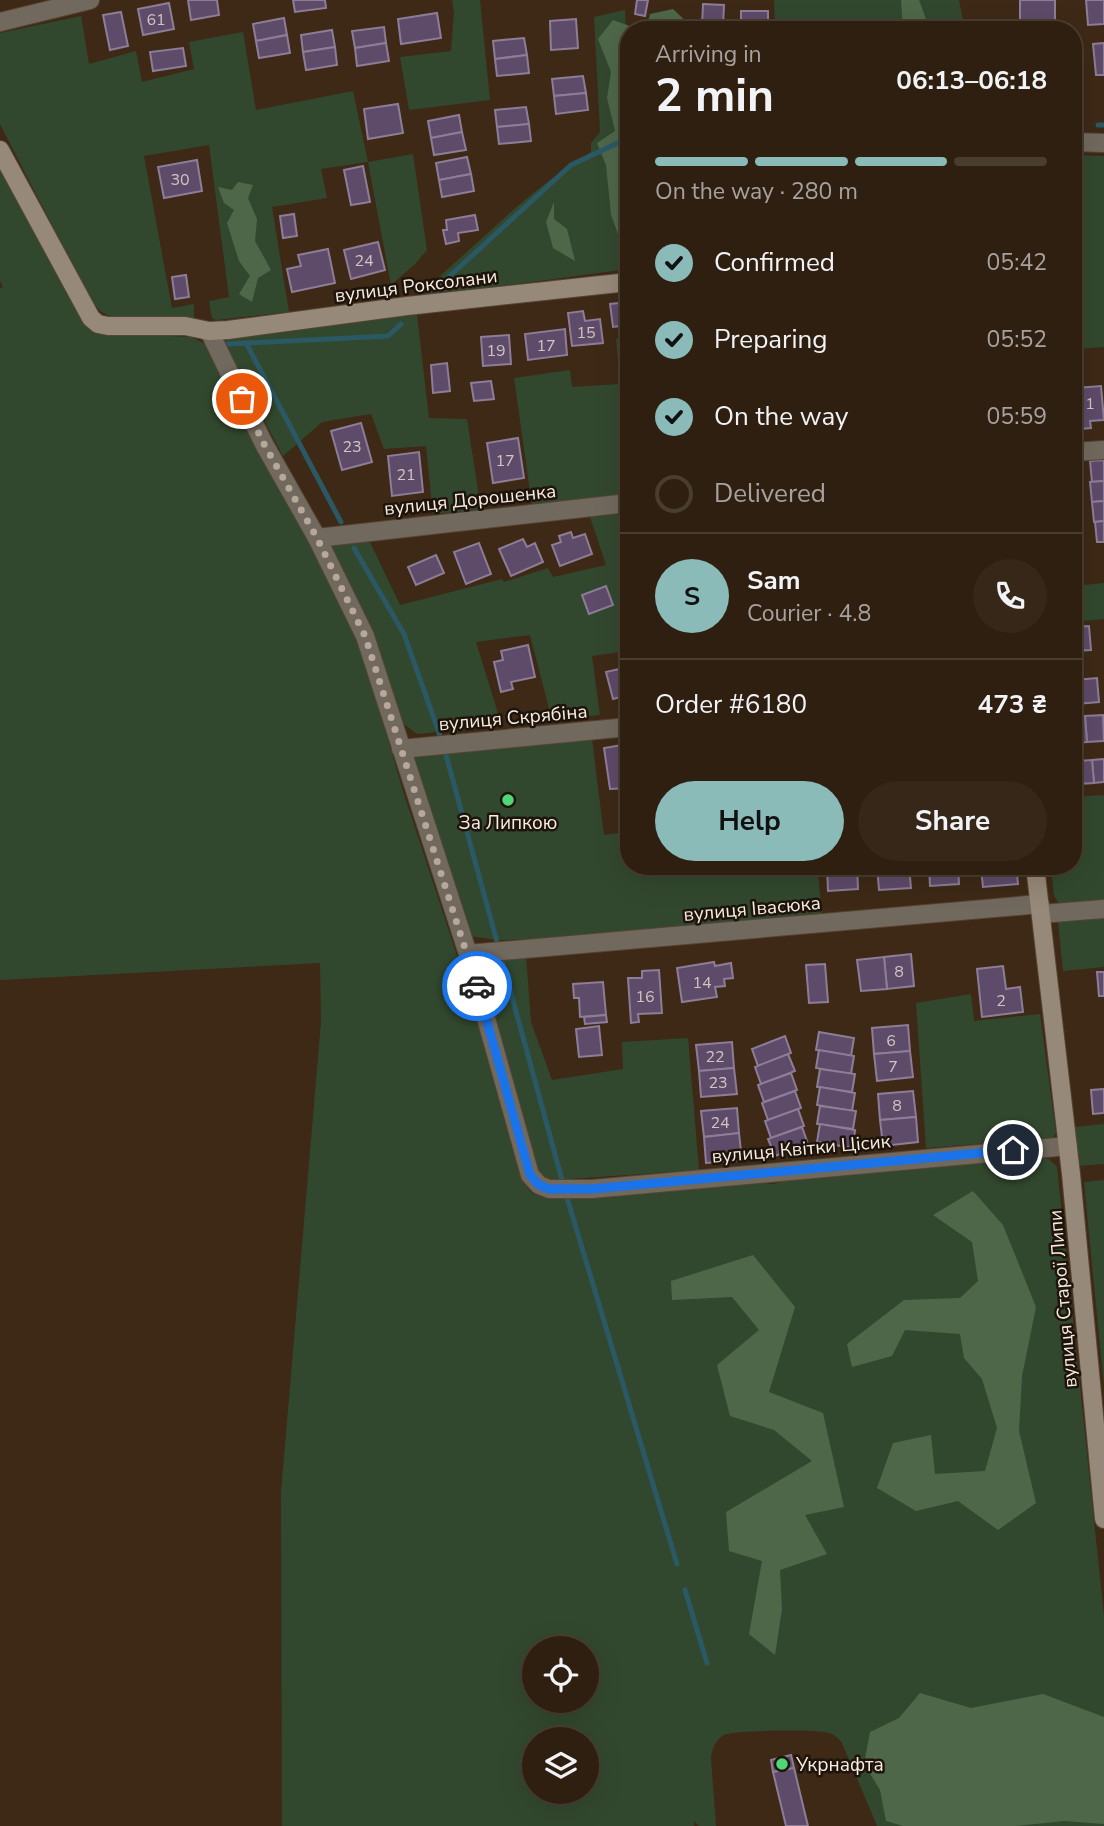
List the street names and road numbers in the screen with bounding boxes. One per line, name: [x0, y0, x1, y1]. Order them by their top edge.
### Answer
street label: вулиця Роксолани: [333, 263, 499, 309]
street label: вулиця Дорошенка: [383, 478, 557, 522]
street label: вулиця Скрябіна: [438, 699, 589, 737]
street label: вулиця Івасюка: [682, 890, 822, 928]
street label: вулиця Квітки Цісик: [711, 1128, 892, 1170]
street label: вулиця Старої Липи: [1042, 1209, 1084, 1389]

